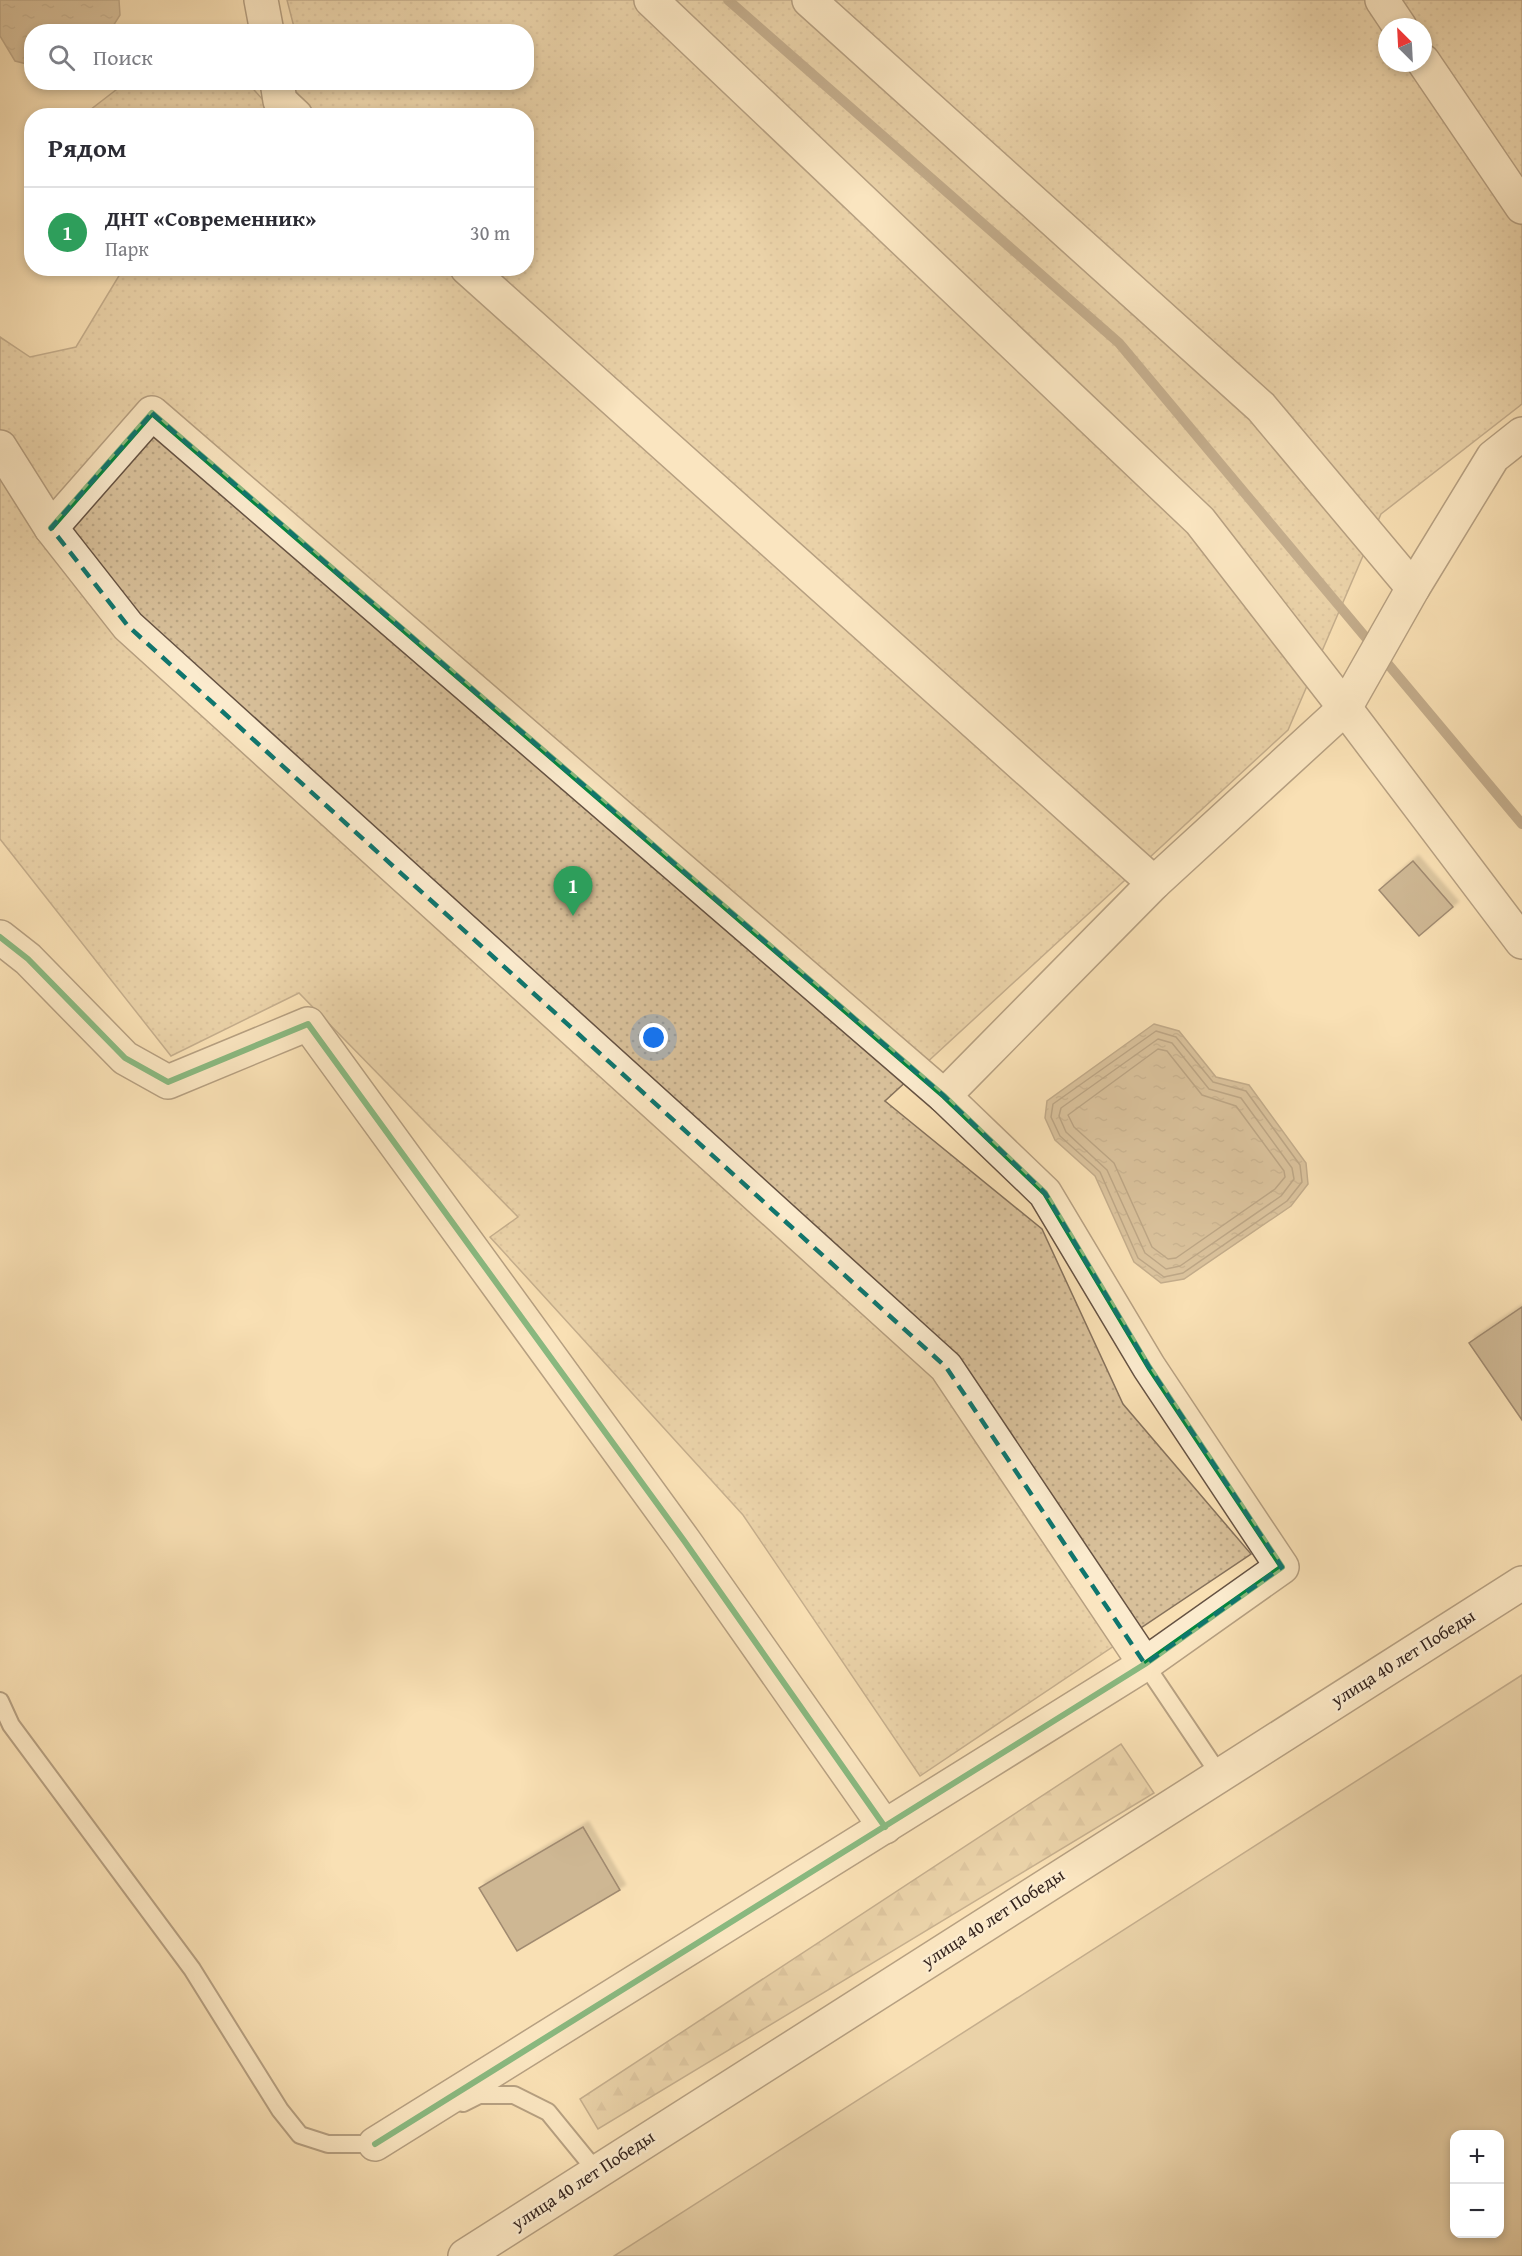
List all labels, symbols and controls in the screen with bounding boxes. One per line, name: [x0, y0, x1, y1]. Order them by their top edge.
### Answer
north arrow: [1378, 18, 1432, 72]
search box: [24, 24, 534, 90]
icon: search: [45, 41, 78, 74]
text: Поиск: [93, 41, 153, 73]
text: Рядом: [48, 128, 126, 167]
text: ДНТ «Современник»: [105, 202, 316, 234]
text: 1: [62, 218, 73, 247]
text: 30 m: [470, 218, 510, 247]
text: Парк: [105, 234, 149, 263]
pin: 1: [554, 866, 592, 916]
your location: [639, 1023, 668, 1052]
street label: улица 40 лет Победы: [1324, 1602, 1480, 1713]
street label: улица 40 лет Победы: [915, 1861, 1070, 1975]
street label: улица 40 лет Победы: [505, 2123, 660, 2237]
map controls: [1450, 2130, 1504, 2238]
button: +: [1450, 2130, 1504, 2184]
button: −: [1450, 2184, 1504, 2238]

